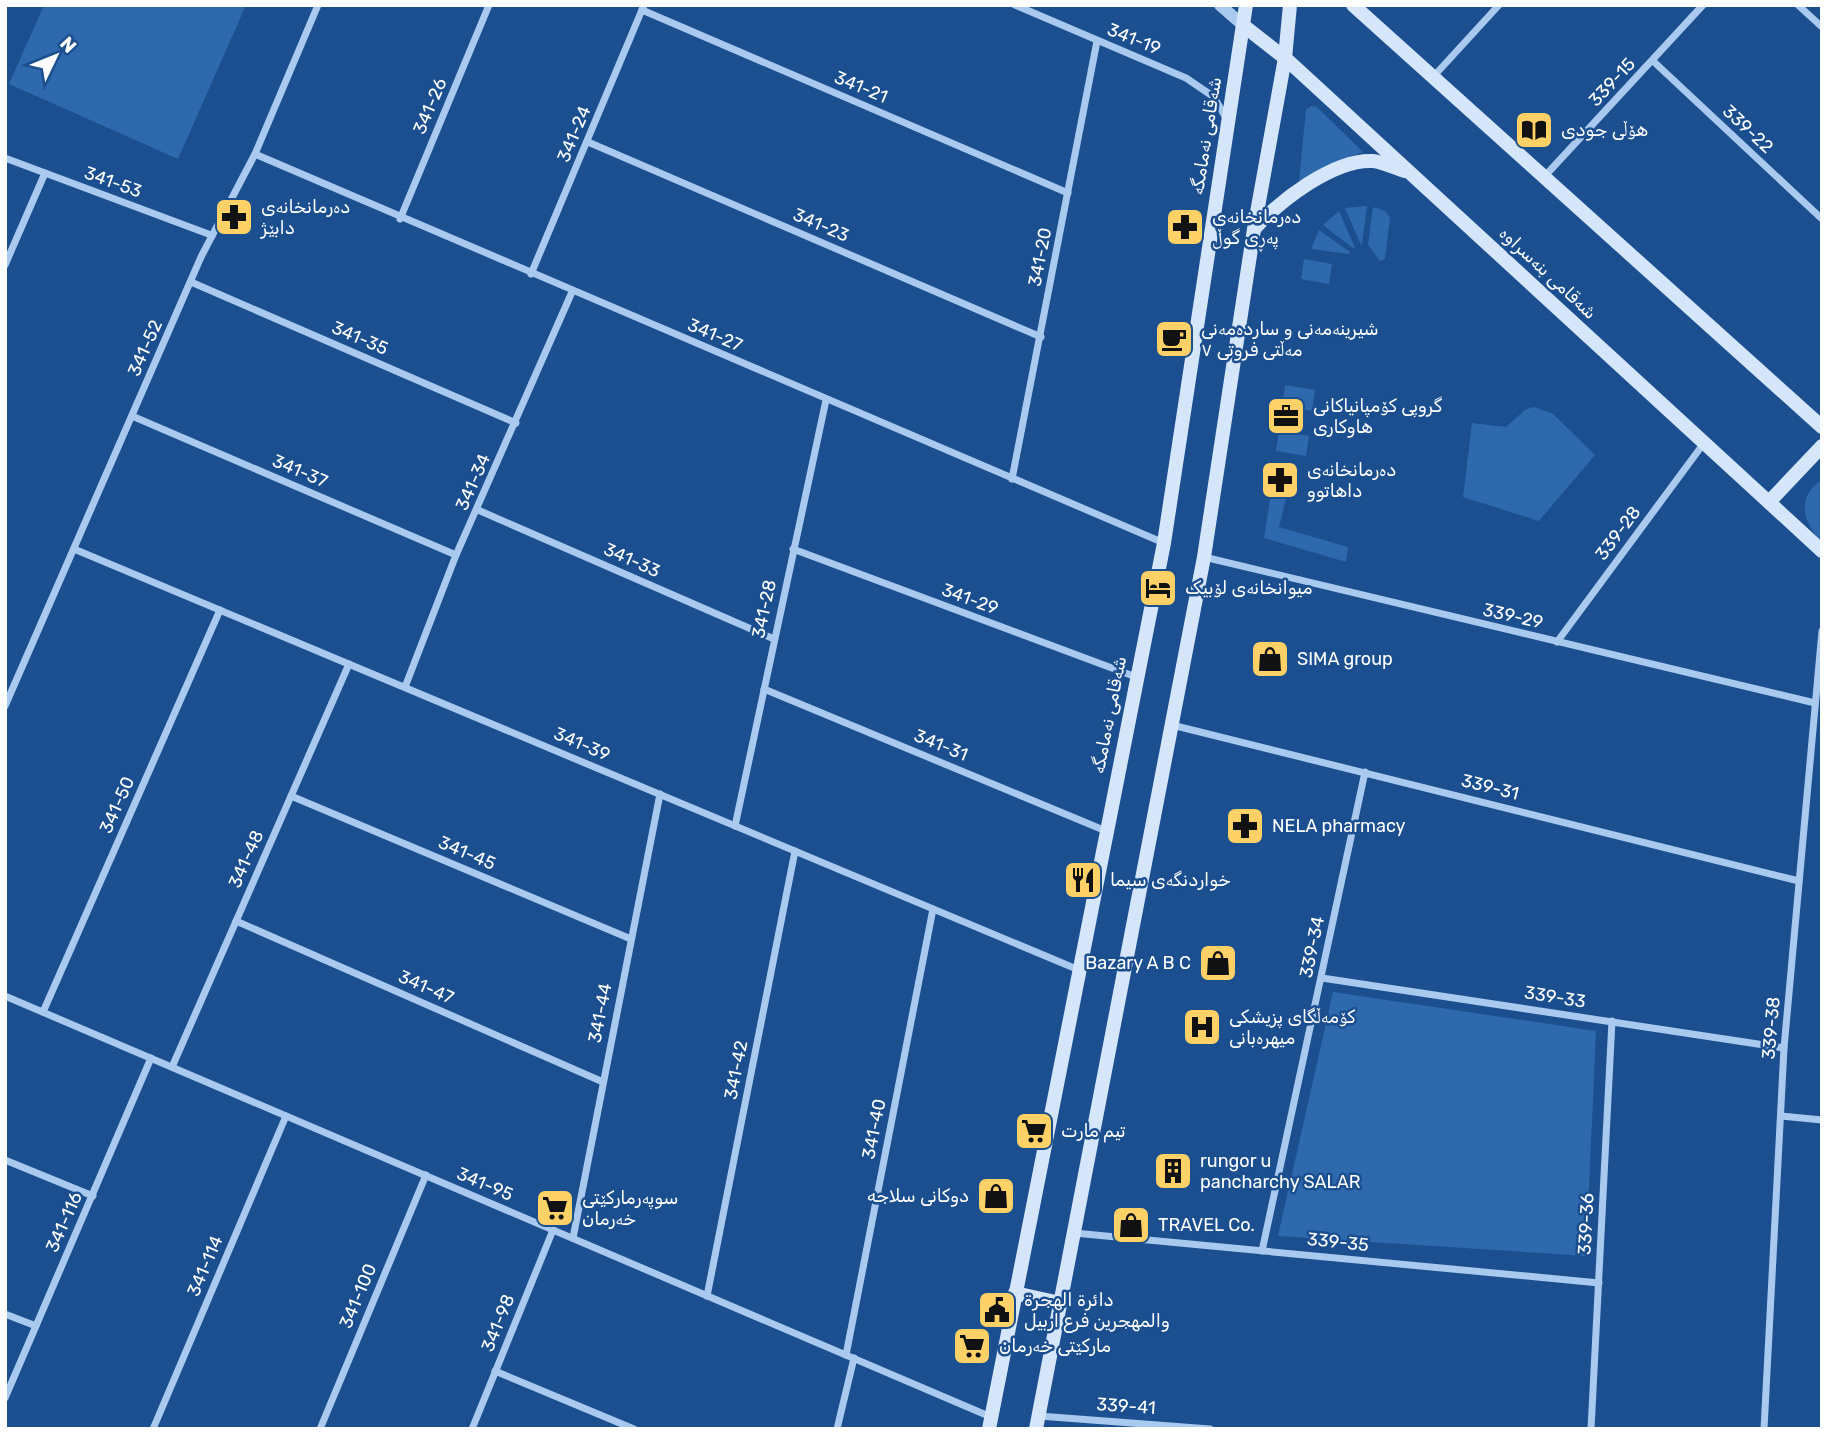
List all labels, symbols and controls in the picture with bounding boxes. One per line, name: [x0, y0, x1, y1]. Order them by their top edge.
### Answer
street label: 341-19: [1104, 18, 1164, 60]
north arrow: [21, 21, 91, 91]
text: N: [55, 32, 81, 58]
street label: 339-15: [1584, 53, 1640, 111]
street label: 341-21: [831, 66, 891, 108]
street label: 341-26: [408, 75, 452, 137]
street label: شەقامی نەمامگە: [1186, 75, 1226, 197]
street label: 339-22: [1718, 100, 1778, 158]
street label: 341-24: [552, 103, 596, 165]
library icon: هۆڵی جودی: [1513, 109, 1555, 151]
place label: هۆڵی جودی: [1561, 119, 1648, 141]
street label: 341-53: [81, 162, 145, 202]
pharmacy icon: دەرمانخانەی دابێژ: [213, 196, 255, 238]
place label: دەرمانخانەی دابێژ: [260, 196, 350, 239]
street label: 341-23: [790, 203, 852, 247]
pharmacy icon: دەرمانخانەی پەڕی گوڵ: [1164, 206, 1206, 248]
place label: دەرمانخانەی پەڕی گوڵ: [1212, 206, 1301, 252]
street label: شەقامی بنەسراوە: [1495, 222, 1601, 324]
street label: 341-20: [1024, 226, 1056, 288]
street label: 341-27: [684, 314, 746, 356]
street label: 341-35: [328, 316, 392, 360]
street label: 341-52: [123, 317, 167, 379]
cafe icon: شیرینەمەنی و ساردەمەنی مەڵتی فروتی ٧: [1153, 318, 1195, 360]
place label: شیرینەمەنی و ساردەمەنی مەڵتی فروتی ٧: [1201, 318, 1379, 361]
office icon: گروپی کۆمپانیاکانی هاوکاری: [1265, 395, 1307, 437]
place label: گروپی کۆمپانیاکانی هاوکاری: [1313, 395, 1442, 438]
street label: 341-37: [269, 450, 331, 492]
street label: 341-34: [451, 450, 495, 514]
pharmacy icon: دەرمانخانەی داهاتوو: [1259, 459, 1301, 501]
place label: دەرمانخانەی داهاتوو: [1307, 459, 1396, 502]
street label: 339-28: [1591, 502, 1645, 564]
street label: 341-33: [600, 538, 664, 582]
hotel icon: میوانخانەی لۆبیک: [1137, 567, 1179, 609]
place label: میوانخانەی لۆبیک: [1185, 577, 1313, 599]
street label: 341-28: [747, 578, 781, 640]
street label: 341-29: [939, 579, 1001, 619]
street label: 339-29: [1481, 598, 1545, 634]
shop icon: SIMA group: [1249, 638, 1291, 680]
place label: SIMA group: [1297, 648, 1393, 670]
street label: شەقامی نەمامگە: [1087, 654, 1131, 776]
street label: 341-39: [550, 722, 614, 766]
street label: 341-31: [911, 724, 971, 766]
street label: 339-31: [1459, 769, 1521, 805]
street label: 341-50: [95, 773, 139, 837]
pharmacy icon: NELA pharmacy: [1224, 805, 1266, 847]
place label: NELA pharmacy: [1272, 815, 1406, 837]
street label: 341-48: [224, 827, 268, 891]
street label: 341-45: [435, 831, 499, 875]
restaurant icon: خواردنگەی سیما: [1062, 859, 1104, 901]
place label: خواردنگەی سیما: [1110, 869, 1231, 891]
street label: 339-34: [1295, 914, 1329, 980]
shop icon: Bazary A B C: [1197, 942, 1239, 984]
place label: Bazary A B C: [1085, 952, 1191, 974]
street label: 341-47: [395, 965, 457, 1009]
street label: 341-44: [583, 981, 617, 1045]
street label: 339-33: [1523, 981, 1587, 1013]
street label: 339-38: [1757, 996, 1785, 1060]
hospital icon: کۆمەڵگای پزیشکی میهرەبانی: [1181, 1006, 1223, 1048]
place label: کۆمەڵگای پزیشکی میهرەبانی: [1229, 1006, 1355, 1049]
street label: 341-42: [719, 1039, 753, 1101]
street label: 341-40: [857, 1097, 891, 1161]
supermarket icon: تیم مارت: [1013, 1110, 1055, 1152]
place label: تیم مارت: [1061, 1120, 1126, 1143]
building icon: rungor u pancharchy SALAR: [1152, 1150, 1194, 1192]
place label: rungor u pancharchy SALAR: [1200, 1150, 1361, 1193]
street label: 341-95: [453, 1162, 517, 1206]
shop icon: دوكانى سلاجه: [975, 1175, 1017, 1217]
place label: دوكانى سلاجه: [867, 1185, 969, 1207]
supermarket icon: سوپەرمارکێتی خەرمان: [534, 1187, 576, 1229]
place label: سوپەرمارکێتی خەرمان: [582, 1187, 678, 1230]
street label: 341-116: [41, 1188, 87, 1256]
street label: 339-36: [1573, 1192, 1599, 1256]
shop icon: TRAVEL Co.: [1110, 1204, 1152, 1246]
place label: TRAVEL Co.: [1158, 1214, 1255, 1236]
street label: 339-35: [1306, 1228, 1370, 1256]
street label: 341-114: [182, 1232, 228, 1300]
street label: 341-100: [335, 1260, 381, 1332]
public building icon: دائرة الهجرة والمهجرين فرع اربيل: [976, 1289, 1018, 1331]
place label: دائرة الهجرة والمهجرين فرع اربيل: [1024, 1289, 1170, 1333]
street label: 341-98: [477, 1291, 519, 1355]
supermarket icon: مارکێتی خەرمان: [951, 1325, 993, 1367]
place label: مارکێتی خەرمان: [999, 1335, 1111, 1357]
street label: 339-41: [1096, 1393, 1156, 1419]

